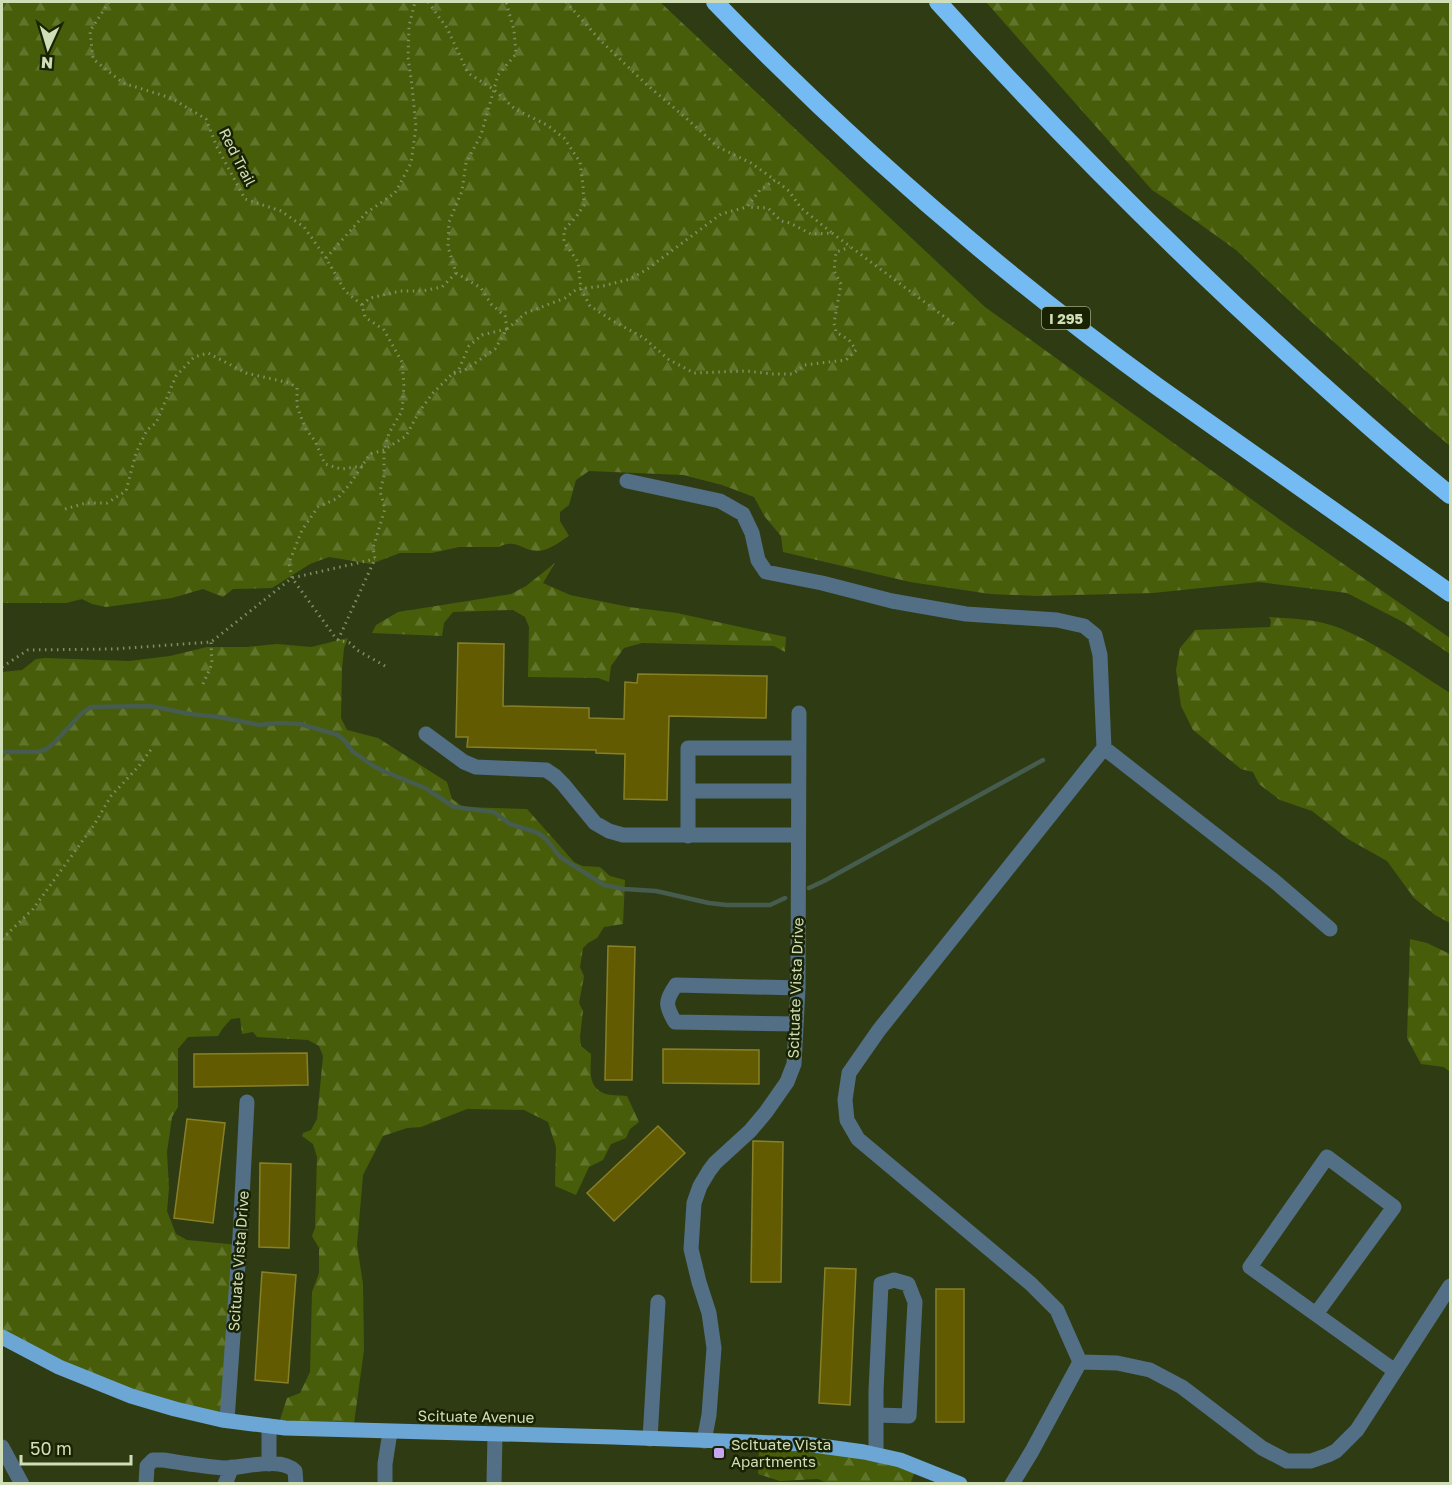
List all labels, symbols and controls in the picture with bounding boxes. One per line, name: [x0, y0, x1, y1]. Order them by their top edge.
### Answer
north arrow: [18, 18, 78, 78]
text: N: [40, 53, 54, 73]
street label: Red Trail: [216, 125, 260, 189]
road number: I 295: [1042, 307, 1090, 329]
street label: Scituate Vista Drive: [784, 917, 806, 1059]
street label: Scituate Vista Drive: [224, 1190, 252, 1332]
street label: Scituate Avenue: [418, 1406, 535, 1426]
scale bar: [21, 1428, 130, 1466]
place label: Scituate Vista Apartments: [731, 1435, 831, 1470]
text: 50 m: [30, 1437, 72, 1459]
marker: Scituate Vista Apartments: [712, 1446, 726, 1460]

